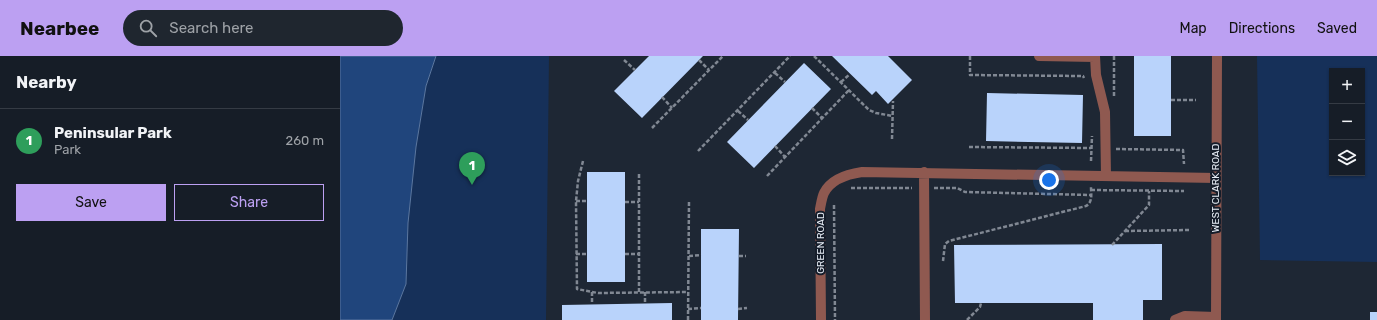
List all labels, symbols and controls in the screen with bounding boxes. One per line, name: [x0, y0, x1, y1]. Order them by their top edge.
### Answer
search box: [123, 10, 403, 46]
text: Nearbee: [20, 17, 99, 40]
icon: search: [137, 17, 159, 39]
text: Search here: [169, 19, 254, 37]
text: Map: [1180, 20, 1207, 37]
text: Directions: [1229, 20, 1295, 37]
text: Saved: [1317, 20, 1357, 37]
map controls: [1329, 68, 1365, 176]
button: +: [1329, 68, 1365, 104]
text: Nearby: [16, 72, 77, 92]
button: −: [1329, 104, 1365, 140]
text: Peninsular Park: [54, 124, 172, 142]
text: 1: [26, 133, 32, 148]
text: 260 m: [286, 133, 324, 148]
button: layers: [1329, 140, 1365, 176]
text: Park: [54, 142, 81, 157]
street label: WEST CLARK ROAD: [1210, 143, 1222, 232]
pin: 1: [459, 152, 485, 185]
your location: [1039, 170, 1059, 190]
button: Save: [16, 184, 166, 221]
button: Share: [174, 184, 324, 221]
street label: GREEN ROAD: [815, 212, 827, 274]

